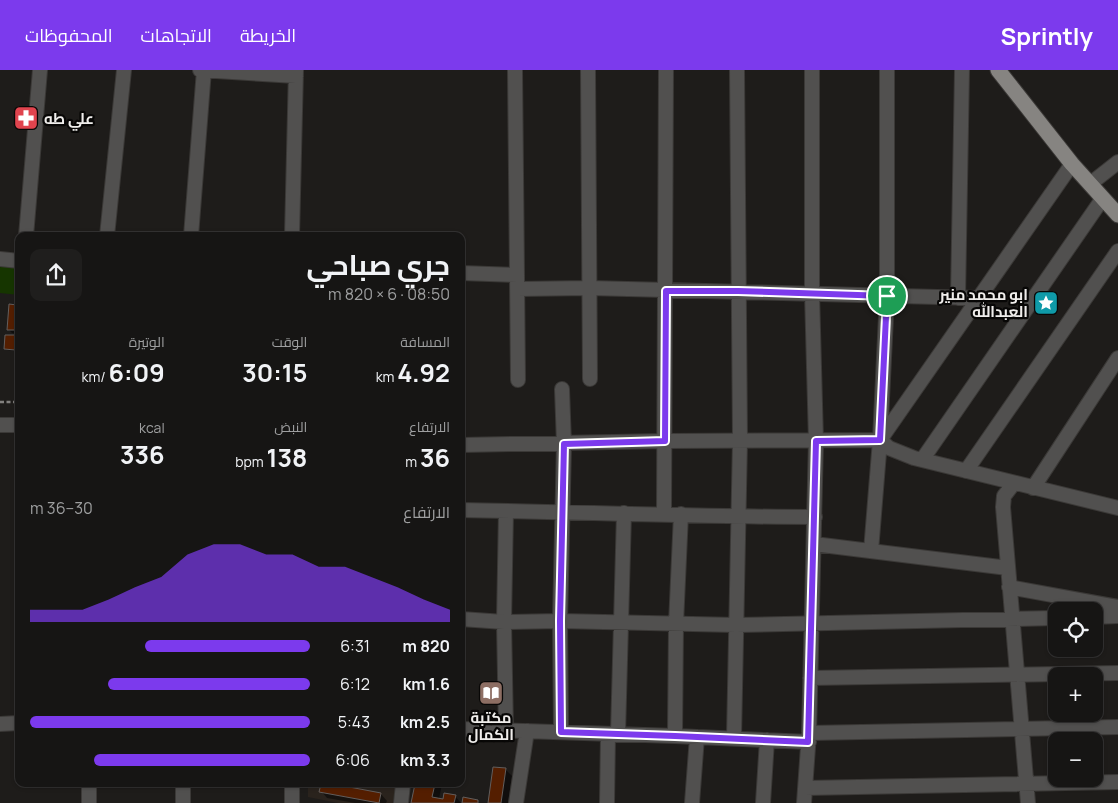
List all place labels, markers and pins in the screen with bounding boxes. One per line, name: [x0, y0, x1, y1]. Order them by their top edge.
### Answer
pharmacy icon: علي طه: [13, 105, 39, 131]
place label: علي طه: [44, 108, 94, 131]
pin: [866, 275, 908, 317]
place label: ابو محمد منير العبدالله: [938, 284, 1028, 322]
place icon: ابو محمد منير العبدالله: [1033, 290, 1059, 316]
library icon: مكتبة الكمال: [478, 680, 504, 706]
place label: مكتبة الكمال: [468, 707, 514, 745]

